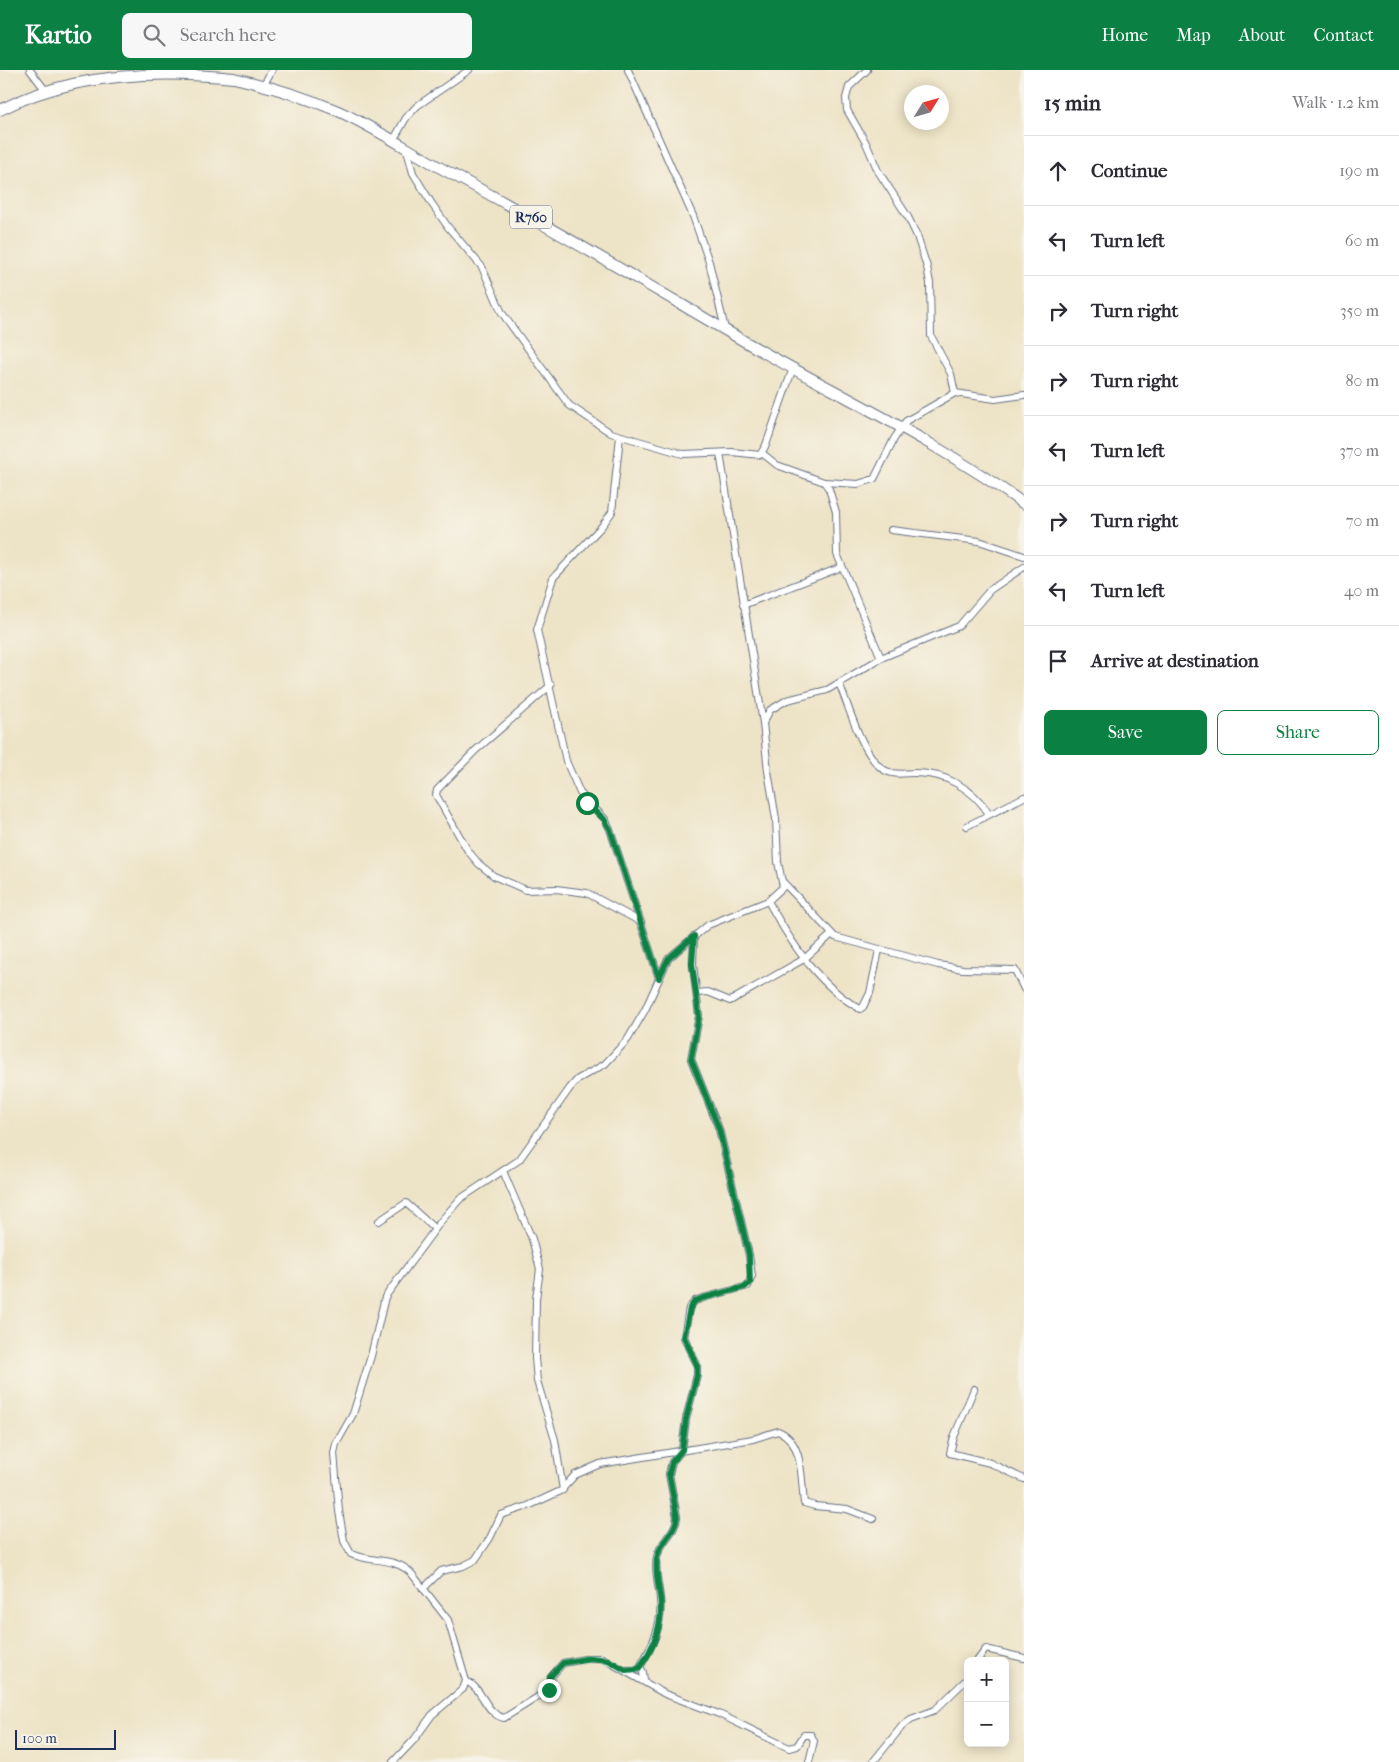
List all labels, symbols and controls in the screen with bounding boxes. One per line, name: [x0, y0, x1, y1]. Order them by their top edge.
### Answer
search box: [122, 13, 472, 58]
text: Kartio: [25, 21, 92, 49]
icon: search: [140, 21, 168, 49]
text: Search here: [180, 24, 276, 46]
text: Home: [1101, 25, 1148, 46]
text: Map: [1176, 25, 1211, 46]
text: About: [1239, 25, 1285, 46]
text: Contact: [1313, 25, 1374, 46]
north arrow: [904, 85, 949, 130]
text: 15 min: [1044, 91, 1101, 115]
text: Walk · 1.2 km: [1292, 93, 1379, 112]
icon: ahead: [1044, 157, 1072, 185]
text: Continue: [1091, 160, 1167, 182]
text: 190 m: [1339, 161, 1379, 180]
road number: R760: [510, 206, 552, 228]
icon: left: [1044, 227, 1072, 255]
text: Turn left: [1091, 230, 1165, 252]
text: 60 m: [1345, 231, 1379, 250]
icon: right: [1044, 297, 1072, 325]
text: Turn right: [1091, 300, 1178, 322]
text: 350 m: [1340, 301, 1379, 320]
icon: right: [1044, 367, 1072, 395]
text: Turn right: [1091, 370, 1178, 392]
text: 80 m: [1345, 371, 1379, 390]
icon: left: [1044, 437, 1072, 465]
text: Turn left: [1091, 440, 1165, 462]
text: 370 m: [1339, 441, 1379, 460]
icon: right: [1044, 507, 1072, 535]
text: Turn right: [1091, 510, 1178, 532]
text: 70 m: [1346, 511, 1379, 530]
icon: left: [1044, 577, 1072, 605]
text: Turn left: [1091, 580, 1165, 602]
text: 40 m: [1344, 581, 1379, 600]
icon: arrive: [1044, 647, 1072, 675]
text: Arrive at destination: [1091, 650, 1259, 672]
button: Save: [1044, 710, 1207, 755]
button: Share: [1217, 710, 1379, 755]
route start: [576, 792, 599, 815]
map controls: [964, 1657, 1009, 1747]
button: +: [964, 1657, 1009, 1702]
route end: [538, 1679, 561, 1702]
button: −: [964, 1702, 1009, 1747]
scale bar: [15, 1727, 116, 1750]
text: 100 m: [22, 1730, 57, 1747]

